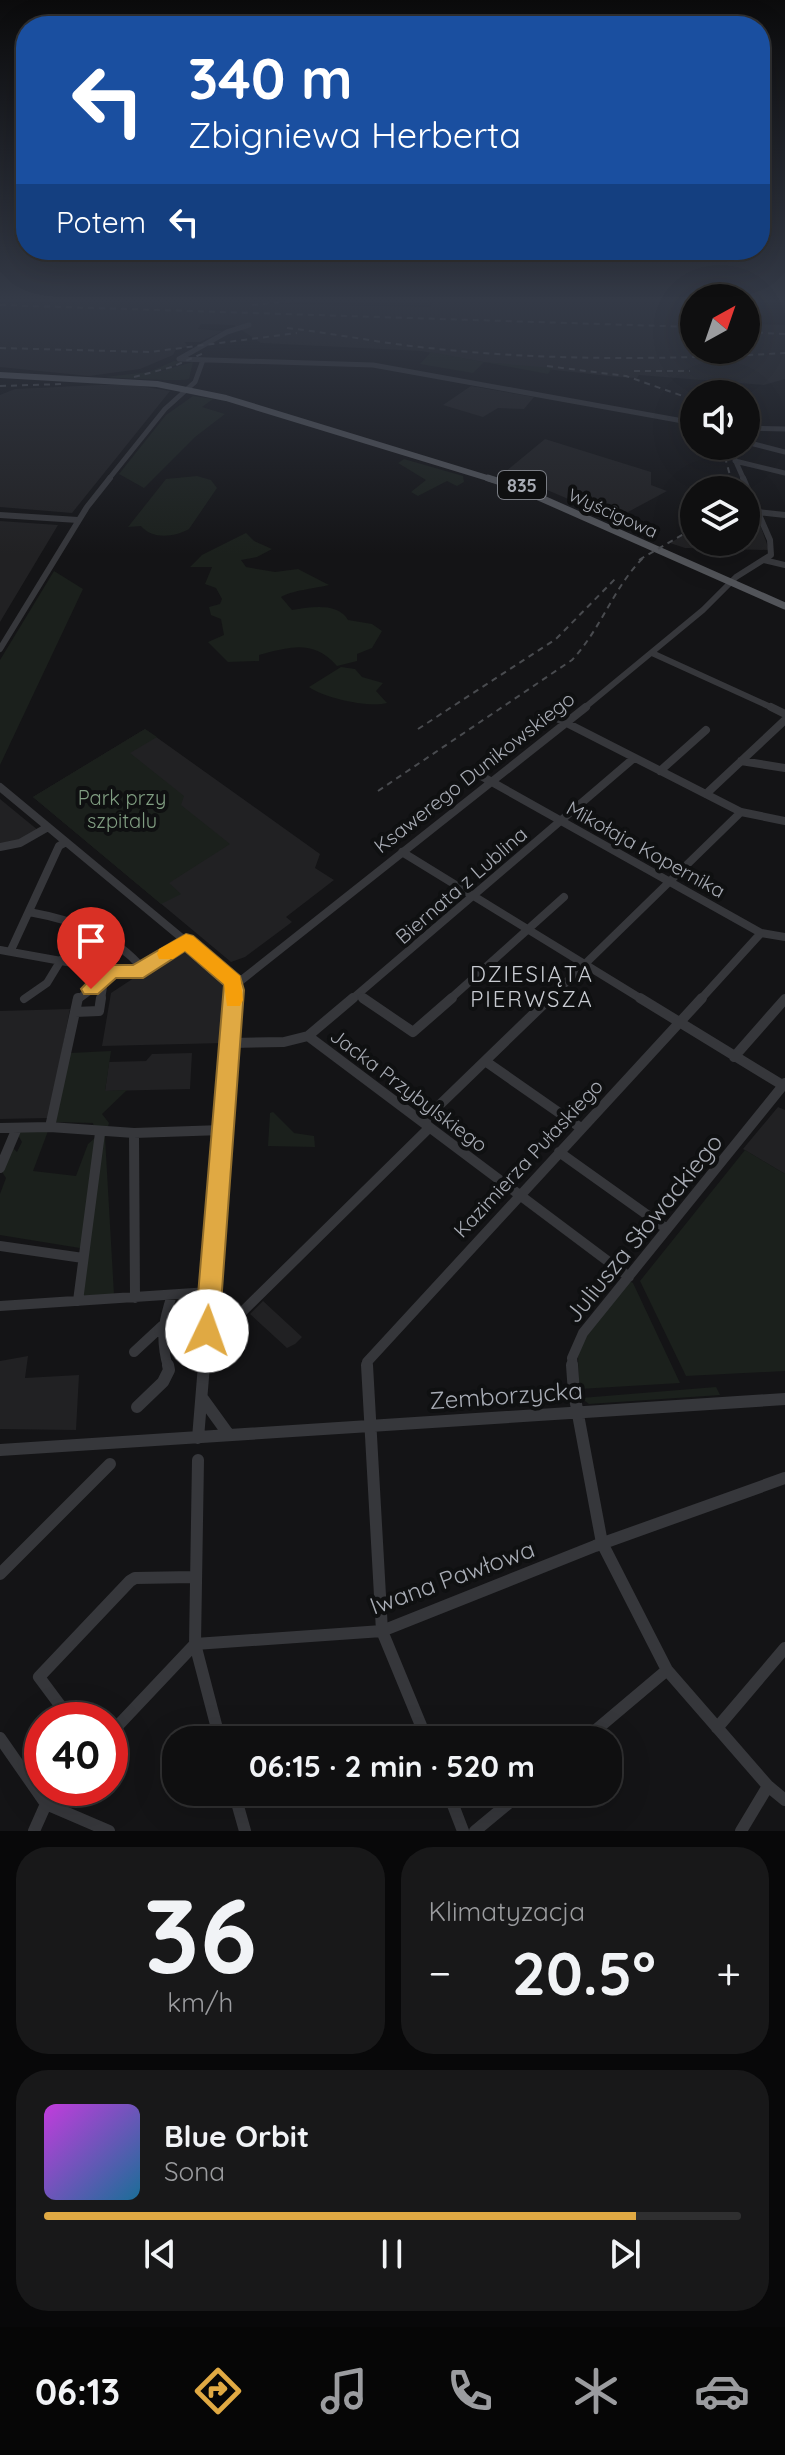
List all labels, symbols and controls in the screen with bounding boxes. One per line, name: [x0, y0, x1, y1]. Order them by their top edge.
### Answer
text: 340 m: [188, 43, 353, 113]
icon: left: [56, 48, 160, 152]
text: Zbigniewa Herberta: [188, 112, 521, 157]
icon: left: [162, 200, 206, 244]
text: Potem: [56, 203, 146, 241]
north arrow: [680, 284, 760, 364]
map controls: [680, 284, 760, 556]
button: sound: [680, 380, 760, 460]
road number: 835: [498, 471, 546, 499]
button: layers: [680, 476, 760, 556]
street label: Wyścigowa: [565, 483, 661, 543]
street label: Ksawerego Dunikowskiego: [369, 686, 579, 858]
park label: Park przy szpitalu: [78, 785, 166, 833]
street label: Mikołaja Kopernika: [562, 795, 730, 903]
street label: Biernata z Lublina: [390, 821, 532, 949]
pin: [57, 907, 125, 989]
icon: arrive: [69, 919, 113, 963]
district label: DZIESIĄTA PIERWSZA: [470, 960, 594, 1013]
street label: Jacka Przybylskiego: [325, 1023, 493, 1157]
street label: Kazimierza Pułaskiego: [448, 1073, 608, 1243]
street label: Juliusza Słowackiego: [558, 1127, 728, 1329]
position arrow: [165, 1289, 249, 1373]
street label: Zemborzycka: [428, 1375, 584, 1415]
street label: Iwana Pawłowa: [366, 1533, 538, 1621]
speed limit sign: 40: [24, 1702, 128, 1806]
text: 06:15 · 2 min · 520 m: [249, 1747, 535, 1785]
text: 36: [144, 1869, 257, 1999]
text: Klimatyzacja: [429, 1895, 585, 1928]
text: 20.5°: [512, 1935, 656, 2010]
text: −: [429, 1945, 451, 2000]
text: +: [716, 1945, 741, 2000]
text: km/h: [167, 1986, 233, 2019]
text: Blue Orbit: [164, 2117, 309, 2155]
text: Sona: [164, 2155, 225, 2188]
icon: previous: [138, 2232, 182, 2276]
icon: pause: [370, 2232, 414, 2276]
icon: next: [603, 2232, 647, 2276]
icon: directions: [190, 2363, 246, 2419]
icon: music: [316, 2363, 372, 2419]
icon: phone: [442, 2363, 498, 2419]
icon: climate: [568, 2363, 624, 2419]
icon: car: [694, 2363, 750, 2419]
text: 06:13: [35, 2369, 120, 2414]

